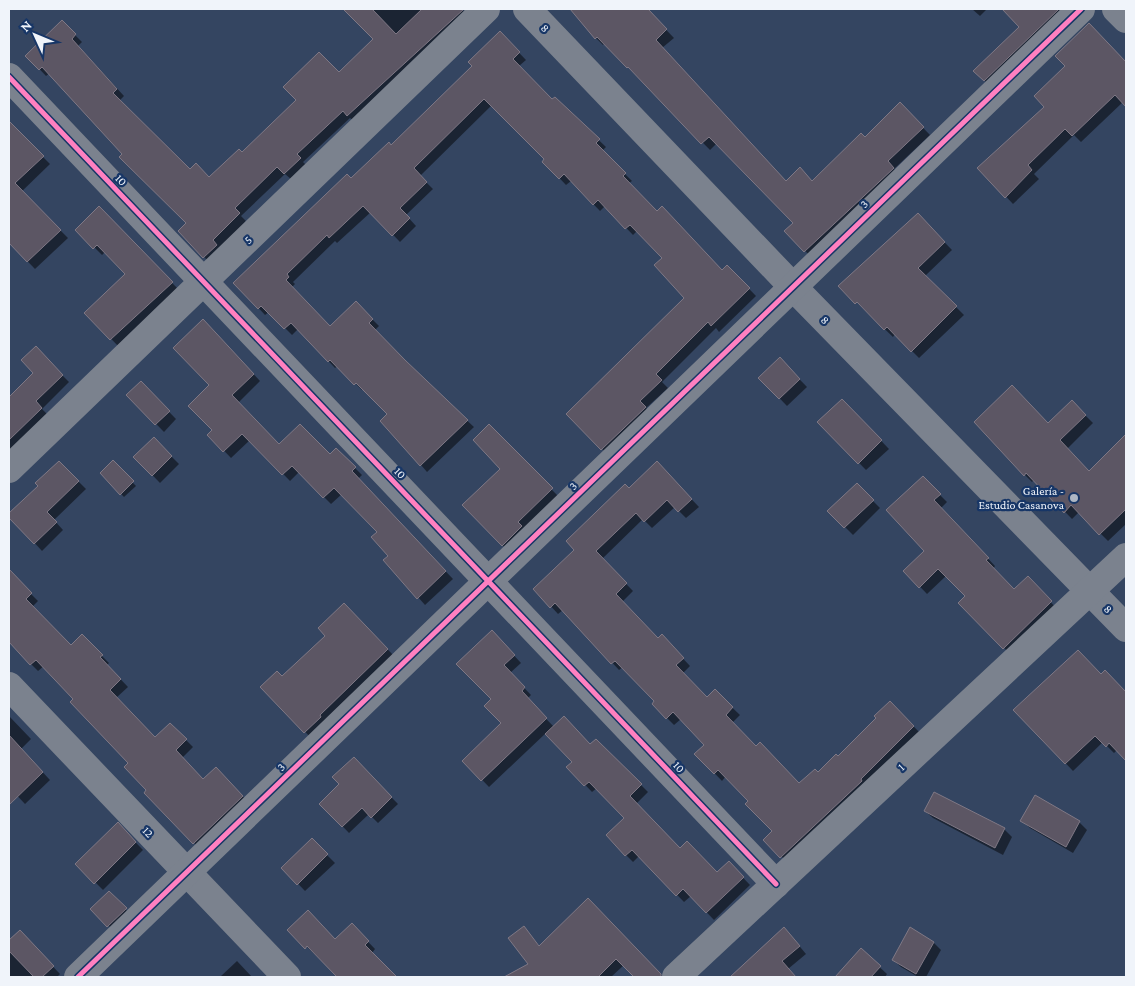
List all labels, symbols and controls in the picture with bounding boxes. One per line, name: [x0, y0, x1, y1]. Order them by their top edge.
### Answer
north arrow: [10, 10, 60, 60]
text: N: [17, 17, 35, 35]
street label: 8: [538, 21, 552, 35]
street label: 10: [112, 171, 130, 189]
street label: 3: [857, 197, 871, 211]
street label: 5: [241, 233, 255, 247]
street label: 8: [818, 313, 832, 327]
street label: 10: [391, 464, 409, 482]
street label: 3: [566, 479, 580, 493]
place label: Galería - Estudio Casanova: [979, 484, 1064, 512]
marker: Galería - Estudio Casanova: [1068, 492, 1080, 504]
street label: 8: [1101, 602, 1115, 616]
street label: 10: [670, 758, 688, 776]
street label: 3: [274, 760, 288, 774]
street label: 1: [895, 761, 907, 773]
street label: 12: [140, 824, 157, 841]

